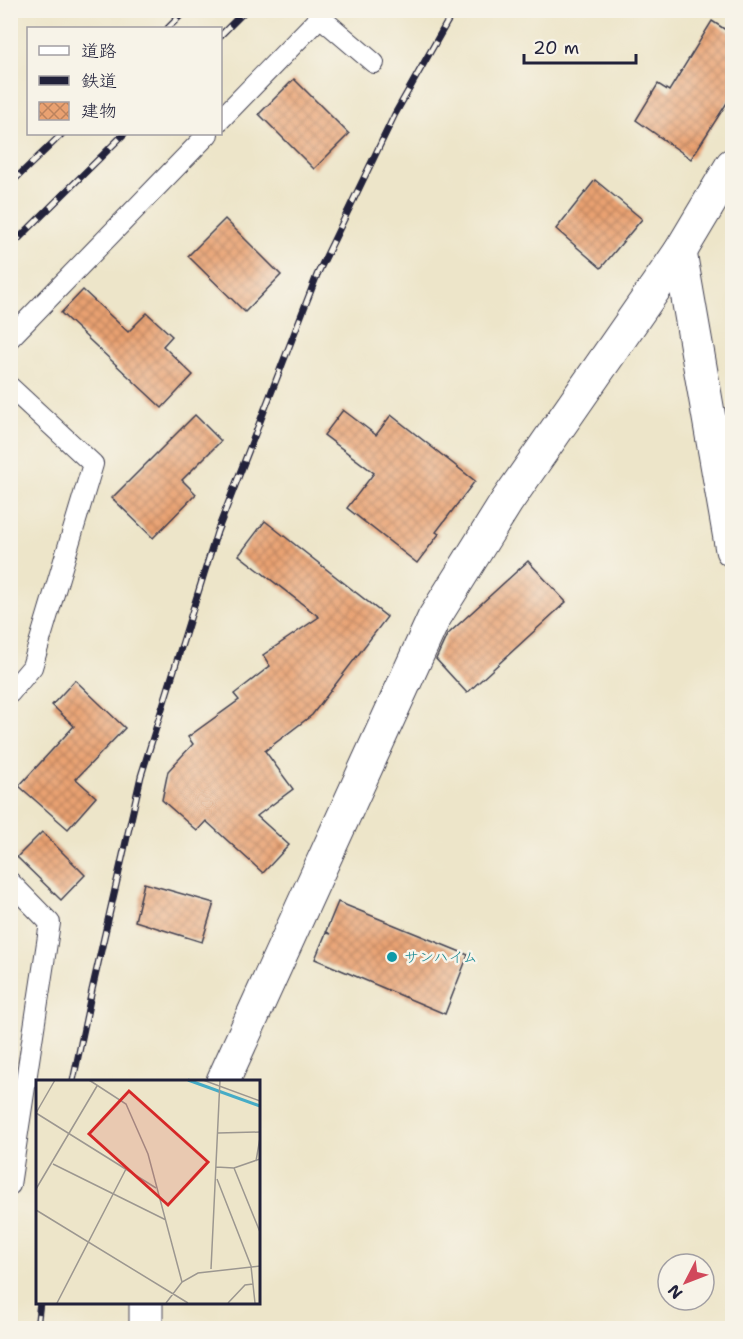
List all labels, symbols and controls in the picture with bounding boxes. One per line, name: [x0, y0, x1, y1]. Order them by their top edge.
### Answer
legend: [27, 27, 222, 135]
scale bar: [524, 27, 636, 65]
text: 20 m: [533, 36, 579, 60]
text: 道路: [81, 39, 117, 63]
text: 鉄道: [81, 69, 117, 93]
text: 建物: [81, 99, 117, 123]
place label: サンハイム: [404, 947, 478, 967]
marker: サンハイム: [385, 950, 399, 964]
inset map: [36, 1080, 260, 1303]
north arrow: [656, 1252, 716, 1312]
text: N: [663, 1280, 687, 1303]

